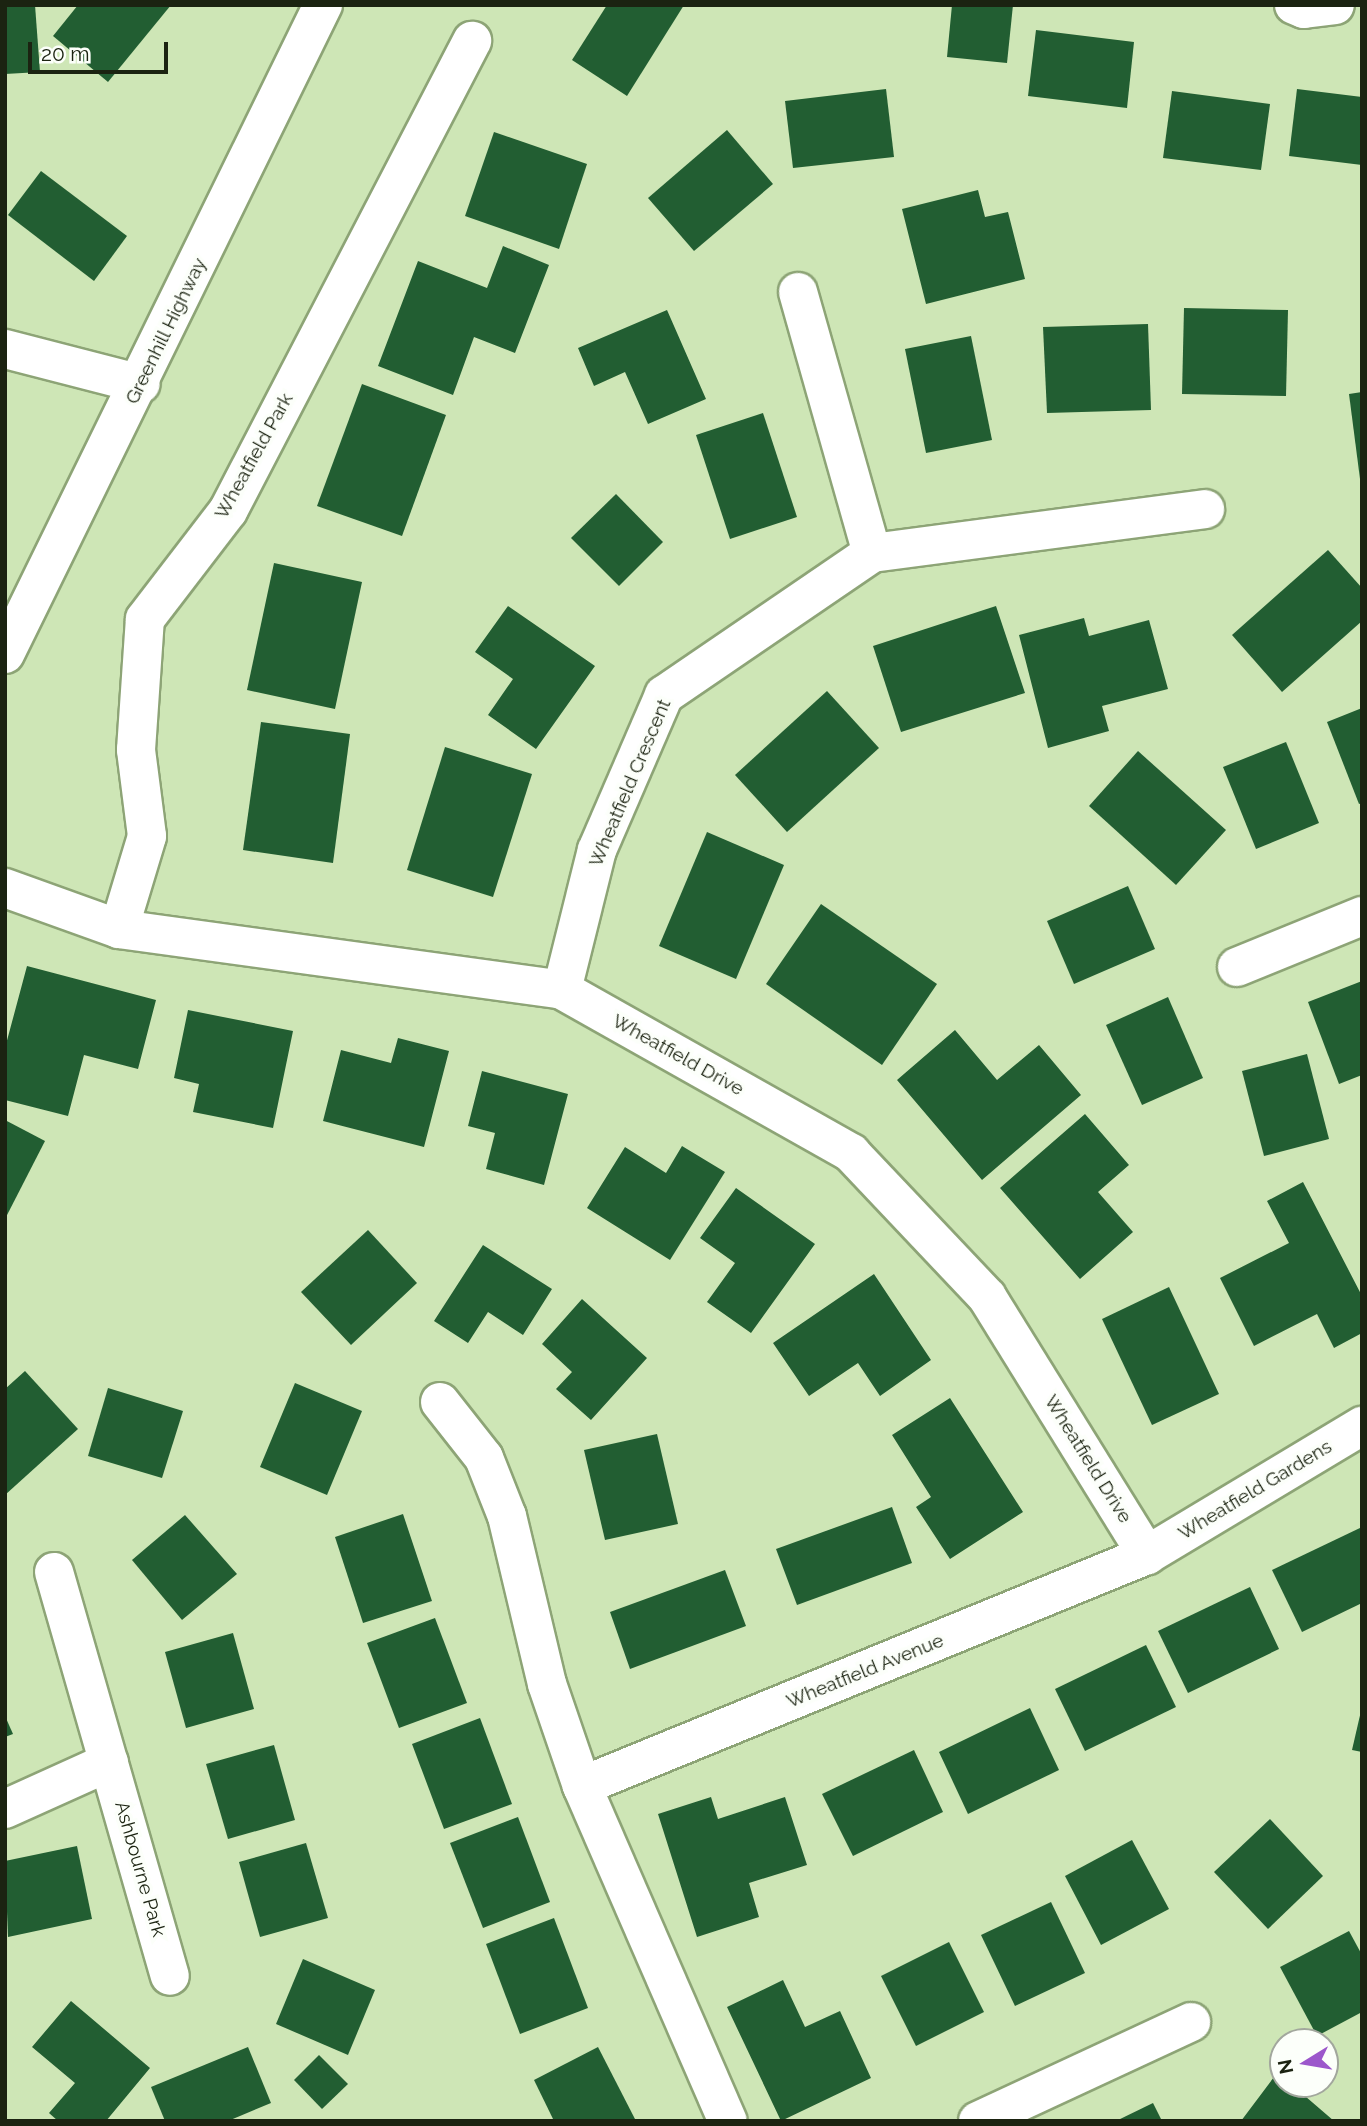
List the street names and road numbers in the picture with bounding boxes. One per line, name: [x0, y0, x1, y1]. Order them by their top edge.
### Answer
street label: Greenhill Highway: [121, 254, 211, 408]
street label: Wheatfield Park: [210, 389, 298, 523]
street label: Wheatfield Crescent: [584, 696, 676, 870]
street label: Wheatfield Drive: [608, 1009, 748, 1101]
street label: Wheatfield Drive: [1039, 1391, 1137, 1527]
street label: Wheatfield Gardens: [1174, 1435, 1336, 1545]
street label: Wheatfield Avenue: [783, 1629, 947, 1713]
street label: Ashbourne Park: [110, 1799, 170, 1939]

